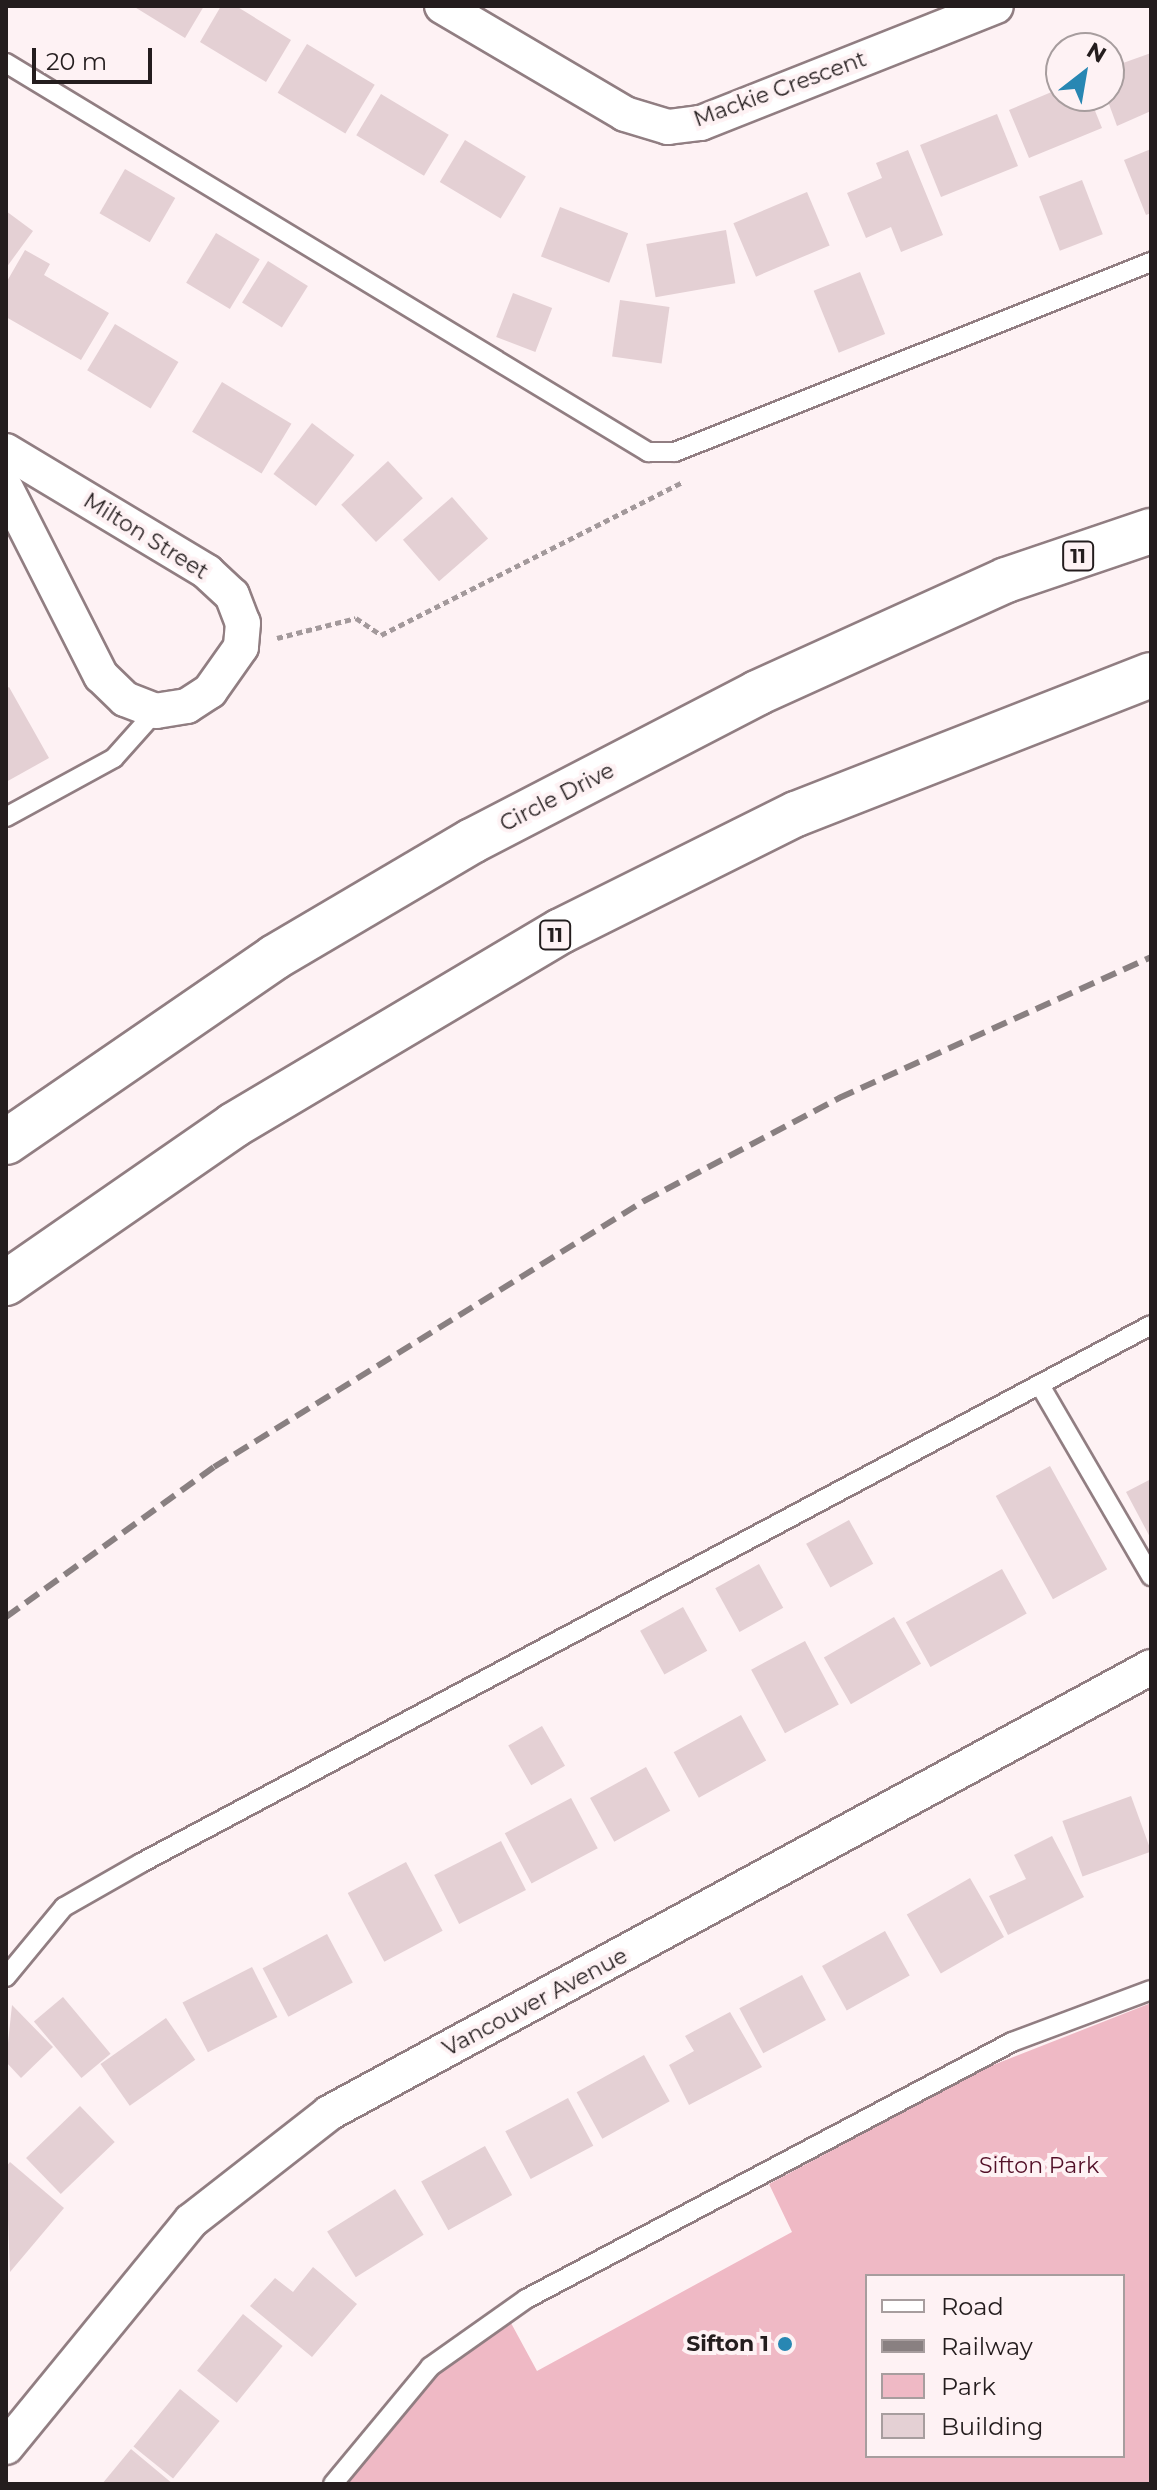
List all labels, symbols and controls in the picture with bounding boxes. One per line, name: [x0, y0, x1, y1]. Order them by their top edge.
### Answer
scale bar: [36, 32, 156, 82]
north arrow: [1045, 32, 1125, 112]
text: N: [1082, 37, 1111, 69]
street label: Mackie Crescent: [690, 46, 870, 132]
text: 20 m: [46, 47, 107, 76]
street label: Milton Street: [79, 487, 213, 585]
road number: 11: [1062, 540, 1094, 572]
street label: Circle Drive: [495, 757, 619, 837]
road number: 11: [539, 919, 571, 951]
street label: Vancouver Avenue: [438, 1942, 632, 2062]
park label: Sifton Park: [979, 2153, 1099, 2179]
legend: [865, 2274, 1125, 2458]
text: Road: [941, 2292, 1004, 2321]
place label: Sifton 1: [686, 2331, 769, 2357]
text: Railway: [941, 2332, 1033, 2361]
marker: Sifton 1: [776, 2335, 794, 2353]
text: Park: [941, 2372, 996, 2401]
text: Building: [941, 2412, 1044, 2441]

